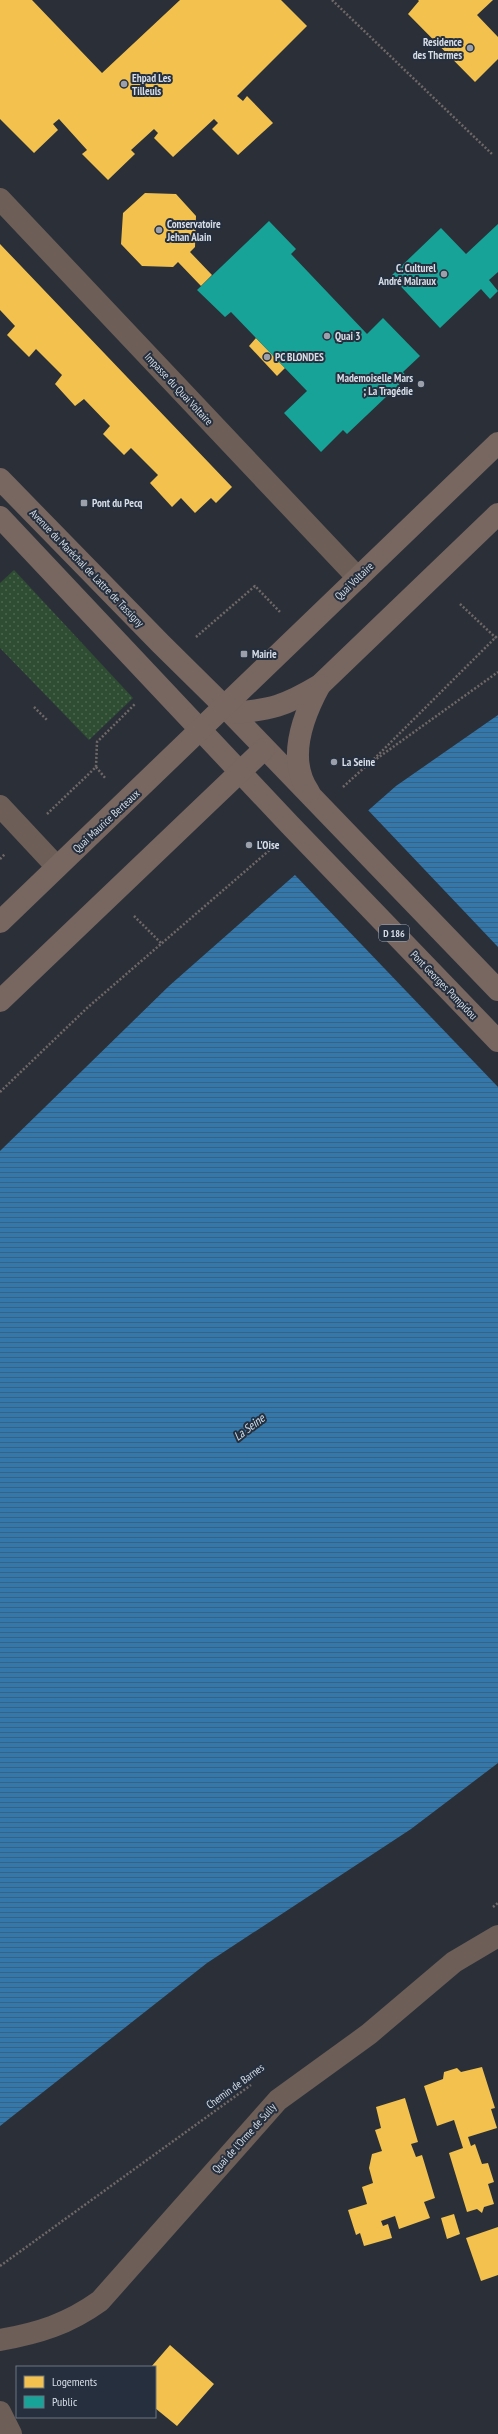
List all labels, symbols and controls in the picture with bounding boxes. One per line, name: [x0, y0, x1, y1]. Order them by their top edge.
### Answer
place label: Residence des Thermes: [413, 35, 462, 62]
marker: Residence des Thermes: [465, 43, 475, 53]
place label: Ehpad Les Tilleuls: [132, 71, 171, 98]
marker: Ehpad Les Tilleuls: [119, 79, 129, 89]
place label: Conservatoire Jehan Alain: [166, 217, 221, 244]
marker: Conservatoire Jehan Alain: [154, 225, 164, 235]
place label: C. Culturel André Malraux: [377, 261, 436, 288]
marker: C. Culturel André Malraux: [439, 269, 449, 279]
place label: Quai 3: [335, 329, 361, 343]
marker: Quai 3: [322, 331, 332, 341]
street label: Impasse du Quai Voltaire: [142, 350, 216, 428]
place label: PC BLONDES: [275, 350, 324, 364]
marker: PC BLONDES: [262, 352, 272, 362]
place label: Mademoiselle Mars ; La Tragédie: [337, 371, 413, 398]
marker: Mademoiselle Mars ; La Tragédie: [416, 379, 426, 389]
place label: Pont du Pecq: [92, 496, 143, 510]
marker: Pont du Pecq: [79, 498, 89, 508]
street label: Avenue du Maréchal de Lattre de Tassigny: [27, 506, 148, 631]
street label: Quai Voltaire: [332, 559, 377, 603]
place label: Mairie: [252, 647, 277, 661]
marker: Mairie: [239, 649, 249, 659]
place label: La Seine: [342, 755, 375, 769]
marker: La Seine: [329, 757, 339, 767]
street label: Quai Maurice Berteaux: [70, 786, 143, 856]
place label: L'Oise: [257, 838, 280, 852]
marker: L'Oise: [244, 840, 254, 850]
road number: D 186: [379, 925, 409, 941]
street label: Pont Georges Pompidou: [408, 948, 481, 1023]
water label: La Seine: [230, 1410, 268, 1444]
street label: Chemin de Barnes: [203, 2060, 267, 2112]
street label: Quai de l'Orme de Sully: [209, 2100, 280, 2176]
legend: [16, 2366, 156, 2418]
text: Logements: [52, 2374, 97, 2389]
text: Public: [52, 2394, 78, 2409]

